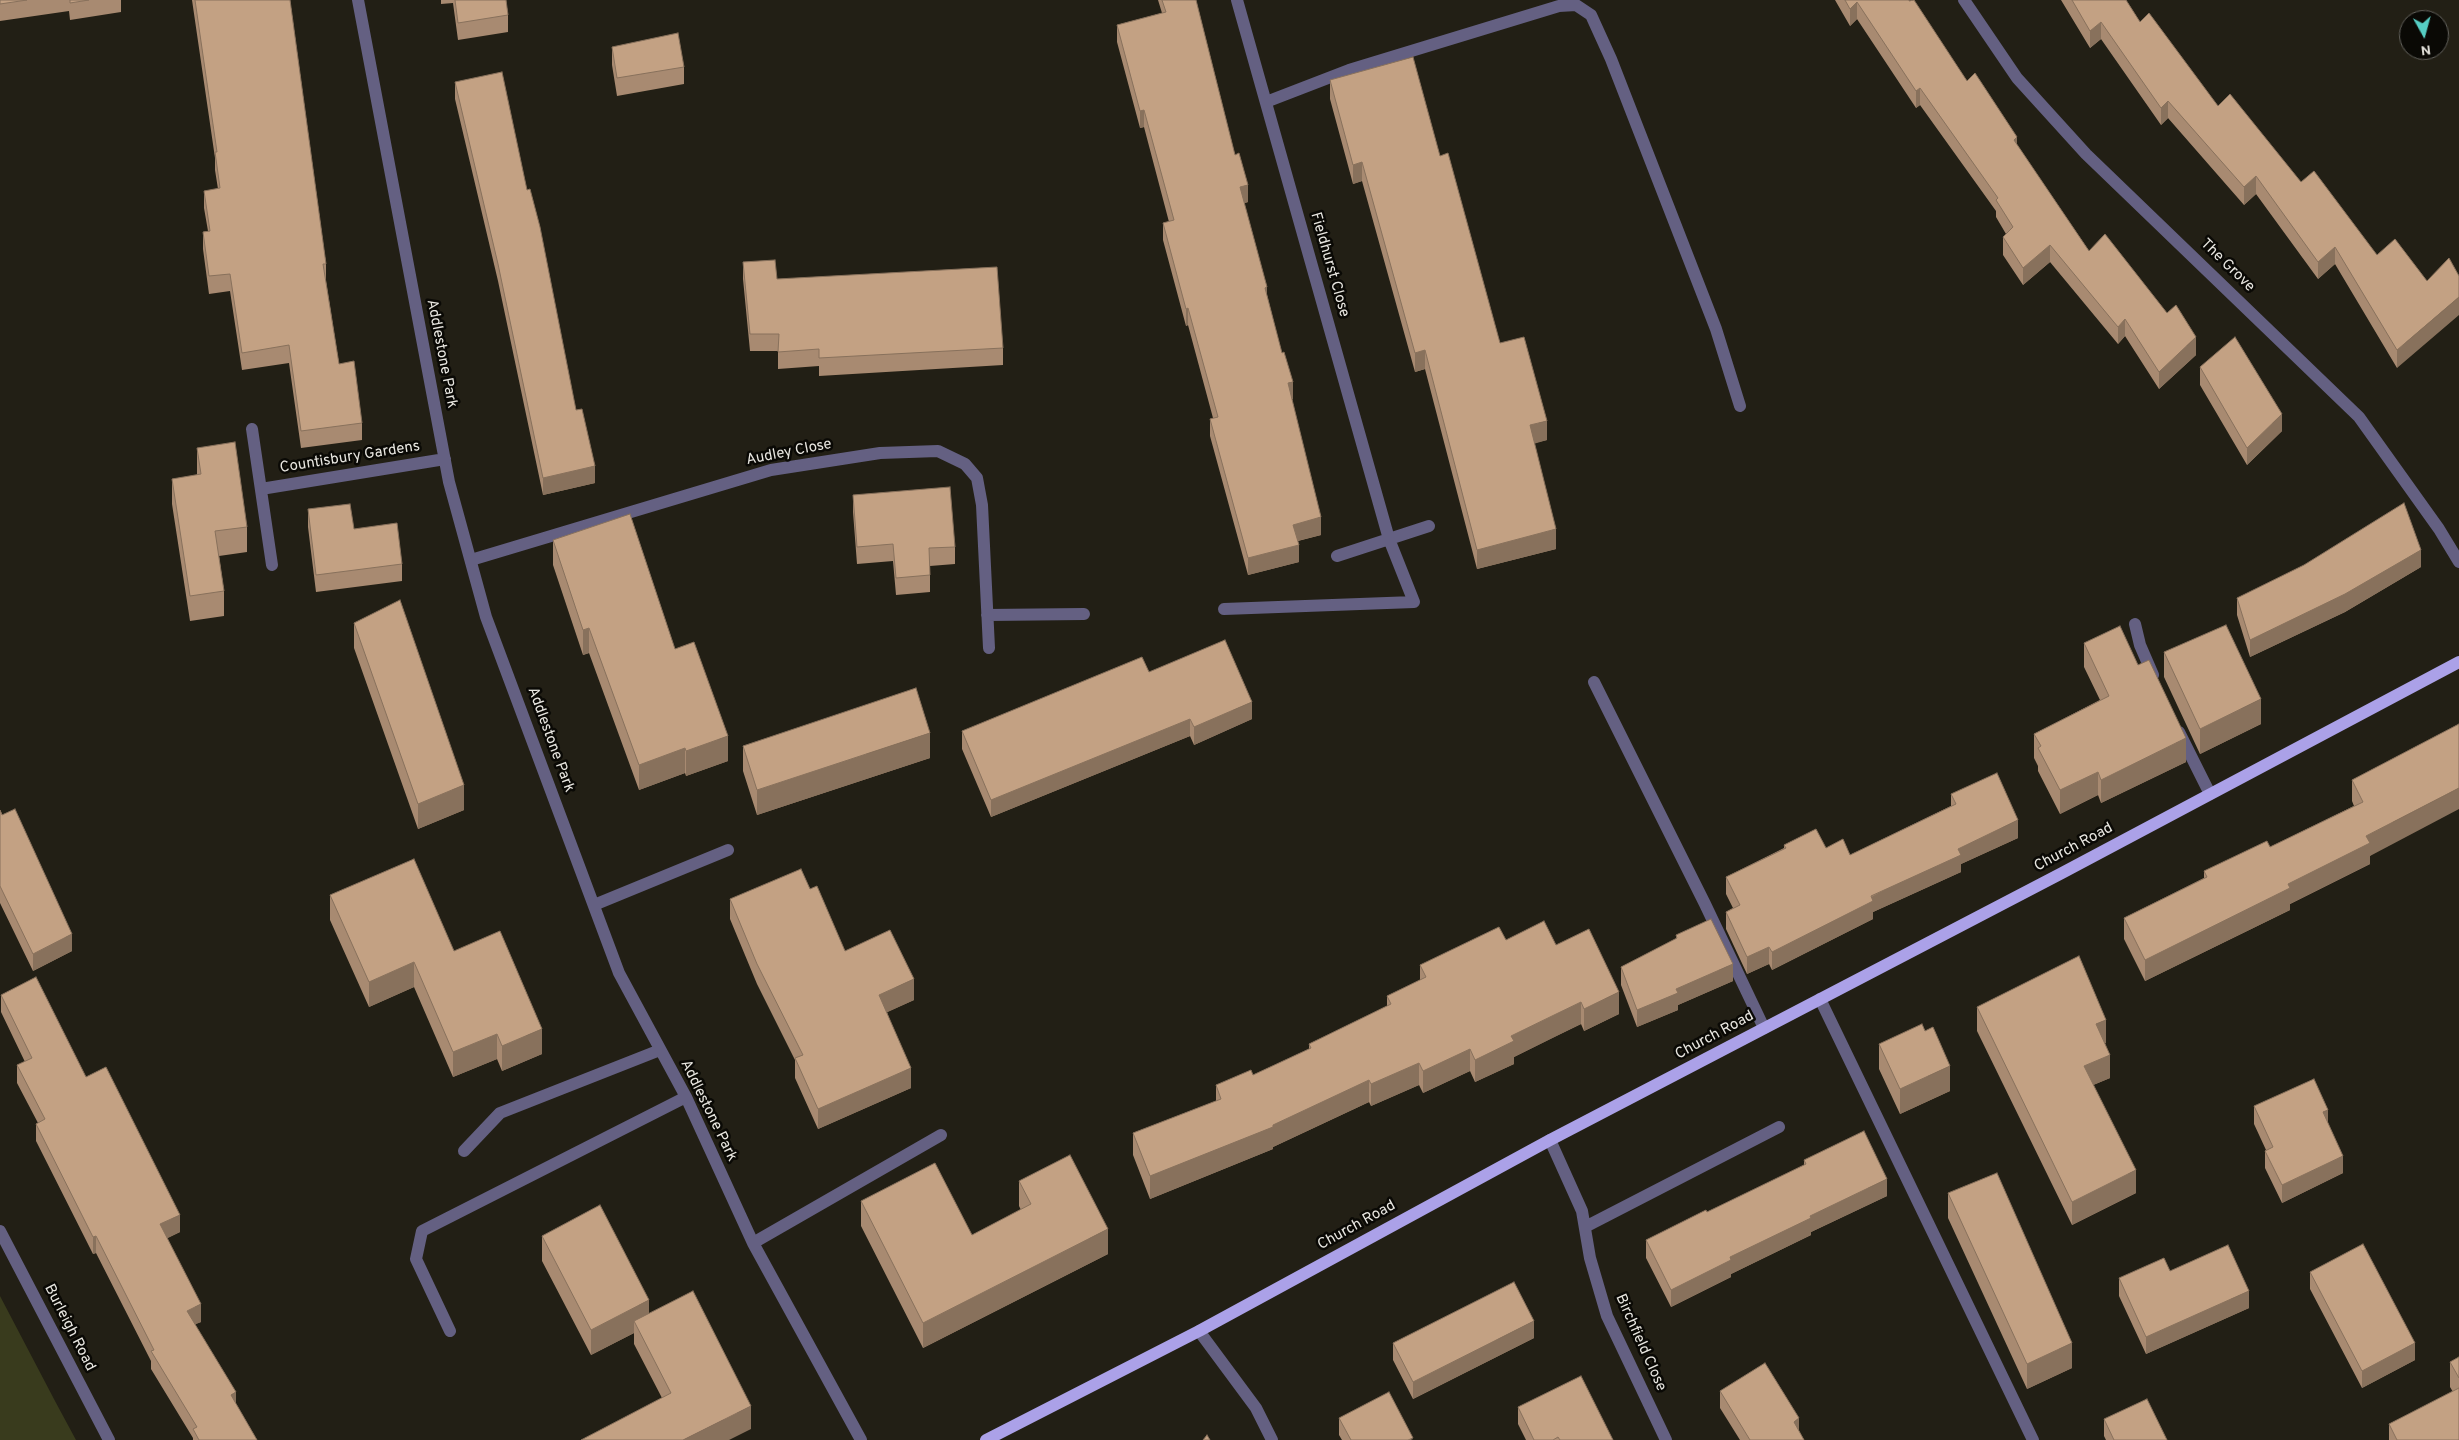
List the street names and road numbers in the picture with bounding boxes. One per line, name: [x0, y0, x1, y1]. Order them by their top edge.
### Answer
street label: Fieldhurst Close: [1305, 210, 1353, 320]
street label: The Grove: [2196, 236, 2258, 296]
street label: Addlestone Park: [422, 298, 460, 410]
street label: Audley Close: [745, 436, 833, 470]
street label: Countisbury Gardens: [279, 438, 421, 478]
street label: Addlestone Park: [523, 685, 577, 795]
street label: Church Road: [2032, 820, 2116, 876]
street label: Church Road: [1673, 1008, 1757, 1064]
street label: Addlestone Park: [676, 1057, 740, 1165]
street label: Church Road: [1315, 1197, 1399, 1255]
street label: Burleigh Road: [39, 1282, 99, 1374]
street label: Birchfield Close: [1611, 1292, 1669, 1394]

